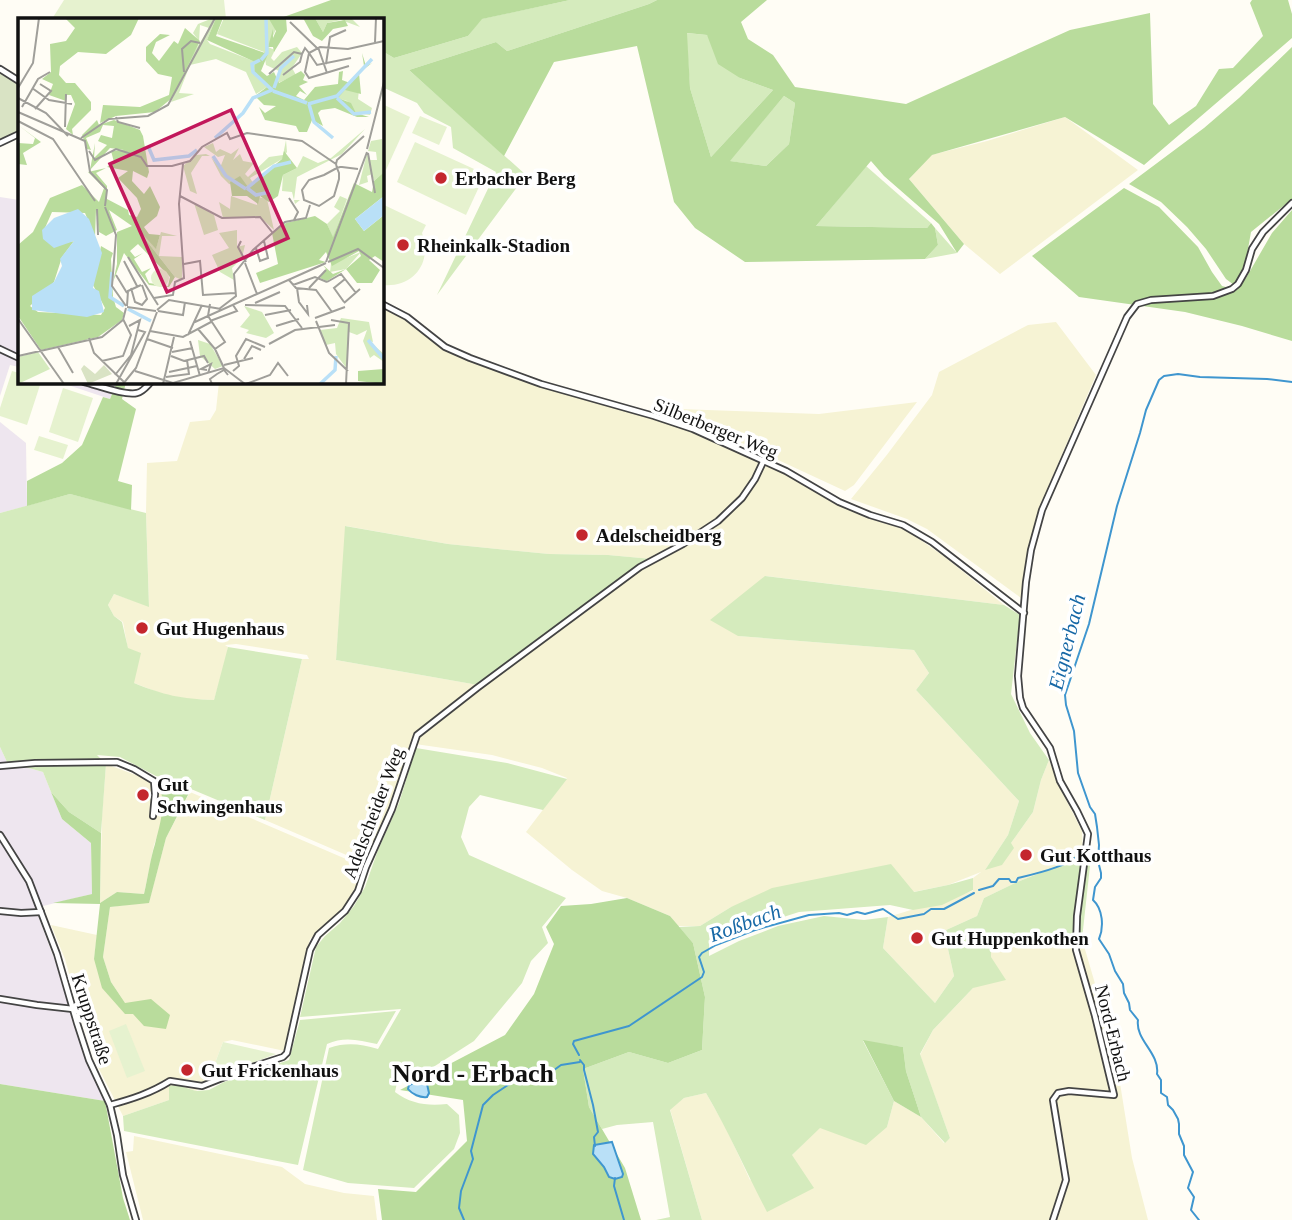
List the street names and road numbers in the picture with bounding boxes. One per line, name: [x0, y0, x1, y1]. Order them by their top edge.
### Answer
street label: Silberberger Weg: [651, 393, 782, 463]
street label: Adelscheider Weg: [338, 744, 408, 882]
street label: Kruppstraße: [68, 971, 116, 1067]
street label: Nord-Erbach: [1091, 982, 1135, 1084]

